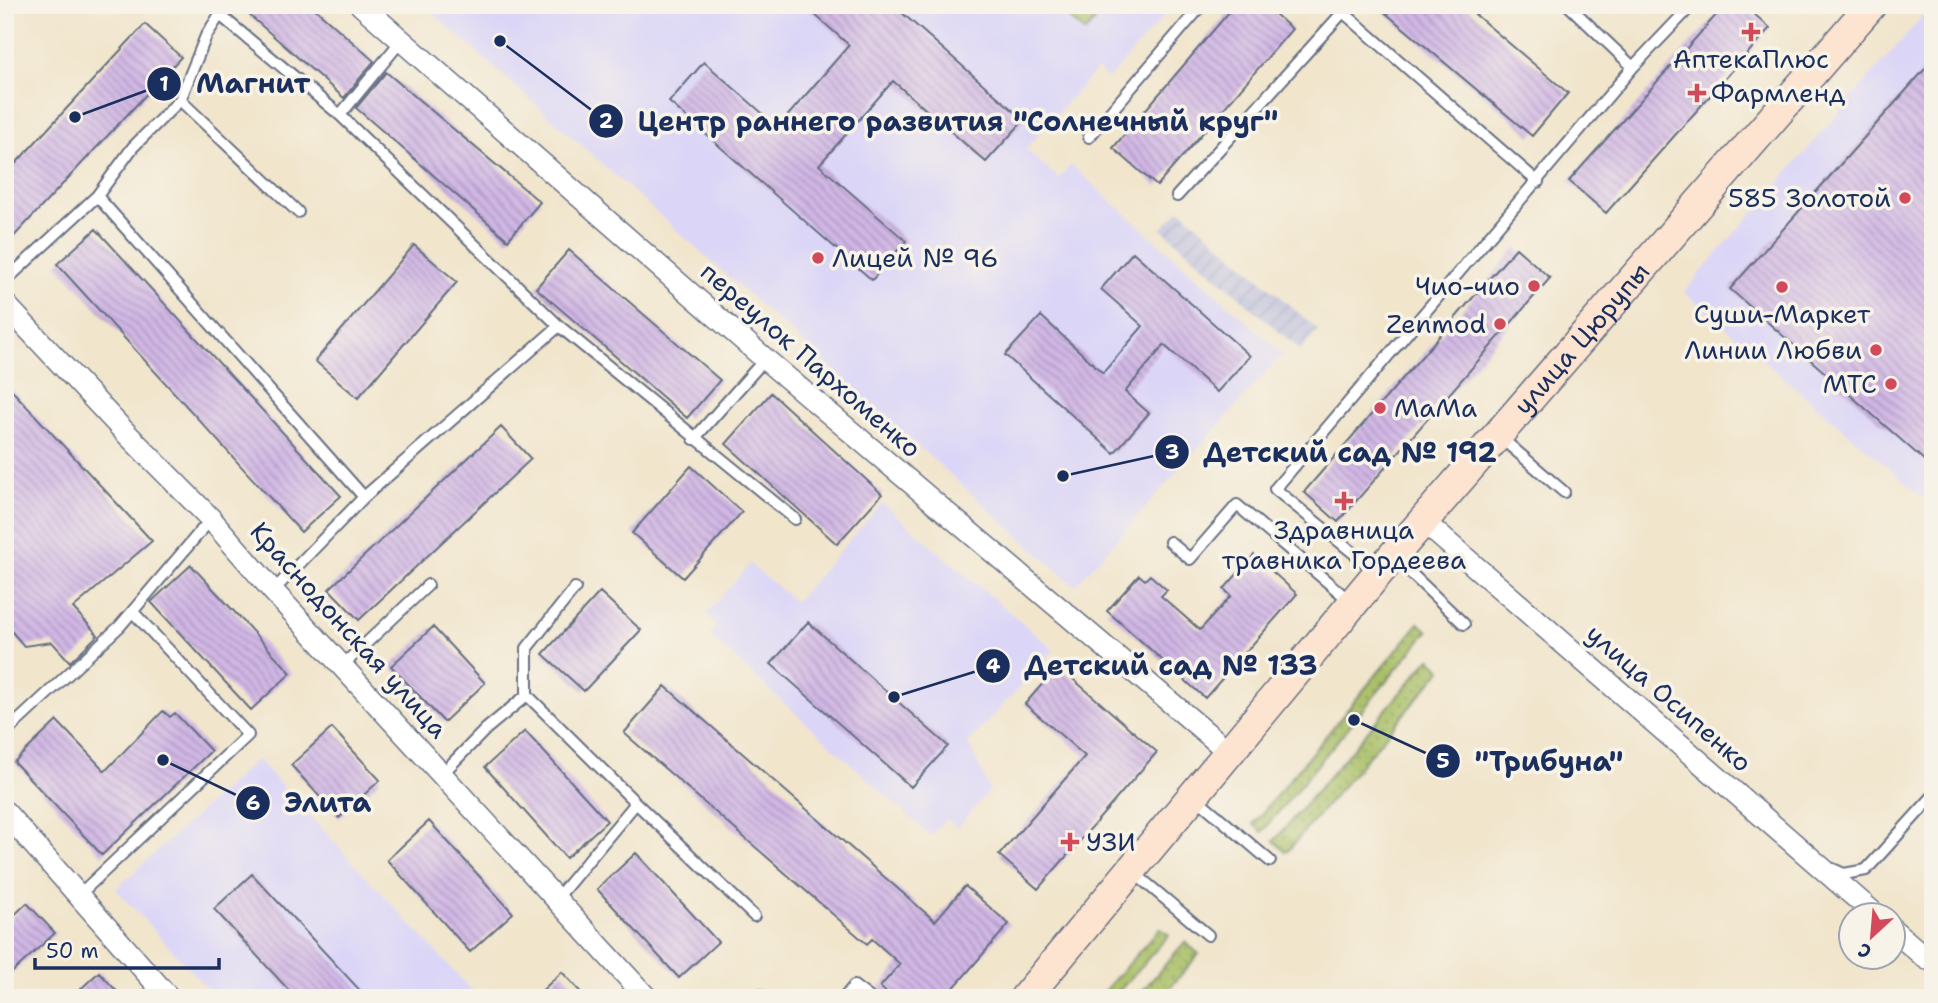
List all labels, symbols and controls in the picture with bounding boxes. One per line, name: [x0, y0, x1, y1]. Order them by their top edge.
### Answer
marker: АптекаПлюс: [1743, 24, 1759, 40]
place label: АптекаПлюс: [1673, 41, 1829, 76]
callout: Магнит: [147, 59, 324, 108]
text: Магнит: [196, 64, 310, 102]
text: 1: [159, 70, 169, 98]
place label: Фармленд: [1711, 75, 1846, 110]
marker: Фармленд: [1689, 85, 1705, 101]
callout: Центр раннего развития "Солнечный круг": [588, 96, 1292, 145]
text: Центр раннего развития "Солнечный круг": [638, 102, 1278, 140]
text: 2: [599, 107, 614, 135]
place label: 585 Золотой: [1728, 180, 1891, 215]
marker: 585 Золотой: [1897, 190, 1913, 206]
place label: Лицей № 96: [832, 240, 998, 275]
marker: Лицей № 96: [810, 250, 826, 266]
street label: переулок Пархоменко: [694, 254, 929, 465]
street label: улица Цюрупы: [1505, 255, 1657, 422]
place label: Чио-чио: [1415, 268, 1520, 303]
marker: Чио-чио: [1526, 278, 1542, 294]
marker: Суши-Маркет: [1774, 279, 1790, 295]
place label: Суши-Маркет: [1694, 296, 1871, 331]
place label: Zenmod: [1386, 306, 1486, 341]
marker: Zenmod: [1492, 316, 1508, 332]
place label: Линии Любви: [1684, 332, 1862, 367]
marker: Линии Любви: [1868, 342, 1884, 358]
place label: МТС: [1823, 366, 1877, 401]
marker: МТС: [1883, 376, 1899, 392]
place label: МаМа: [1394, 390, 1477, 425]
marker: МаМа: [1372, 400, 1388, 416]
callout: Детский сад № 192: [1154, 427, 1511, 476]
text: Детский сад № 192: [1203, 433, 1497, 471]
text: 3: [1165, 438, 1179, 466]
marker: Здравница травника Гордеева: [1334, 491, 1354, 511]
place label: Здравница травника Гордеева: [1222, 512, 1466, 577]
street label: Краснодонская улица: [243, 514, 456, 745]
street label: улица Осипенко: [1579, 616, 1760, 779]
callout: Детский сад № 133: [976, 641, 1332, 690]
text: Детский сад № 133: [1024, 646, 1318, 684]
text: 4: [986, 652, 1001, 680]
callout: "Трибуна": [1426, 736, 1638, 785]
text: "Трибуна": [1475, 742, 1623, 780]
text: 5: [1436, 747, 1450, 775]
callout: Элита: [236, 778, 385, 827]
text: Элита: [285, 783, 371, 821]
text: 6: [246, 789, 260, 817]
place label: УЗИ: [1086, 824, 1136, 859]
marker: УЗИ: [1060, 832, 1080, 852]
north arrow: [1836, 902, 1906, 972]
scale bar: [35, 926, 219, 970]
text: 50 m: [46, 937, 99, 965]
text: С: [1854, 937, 1875, 965]

